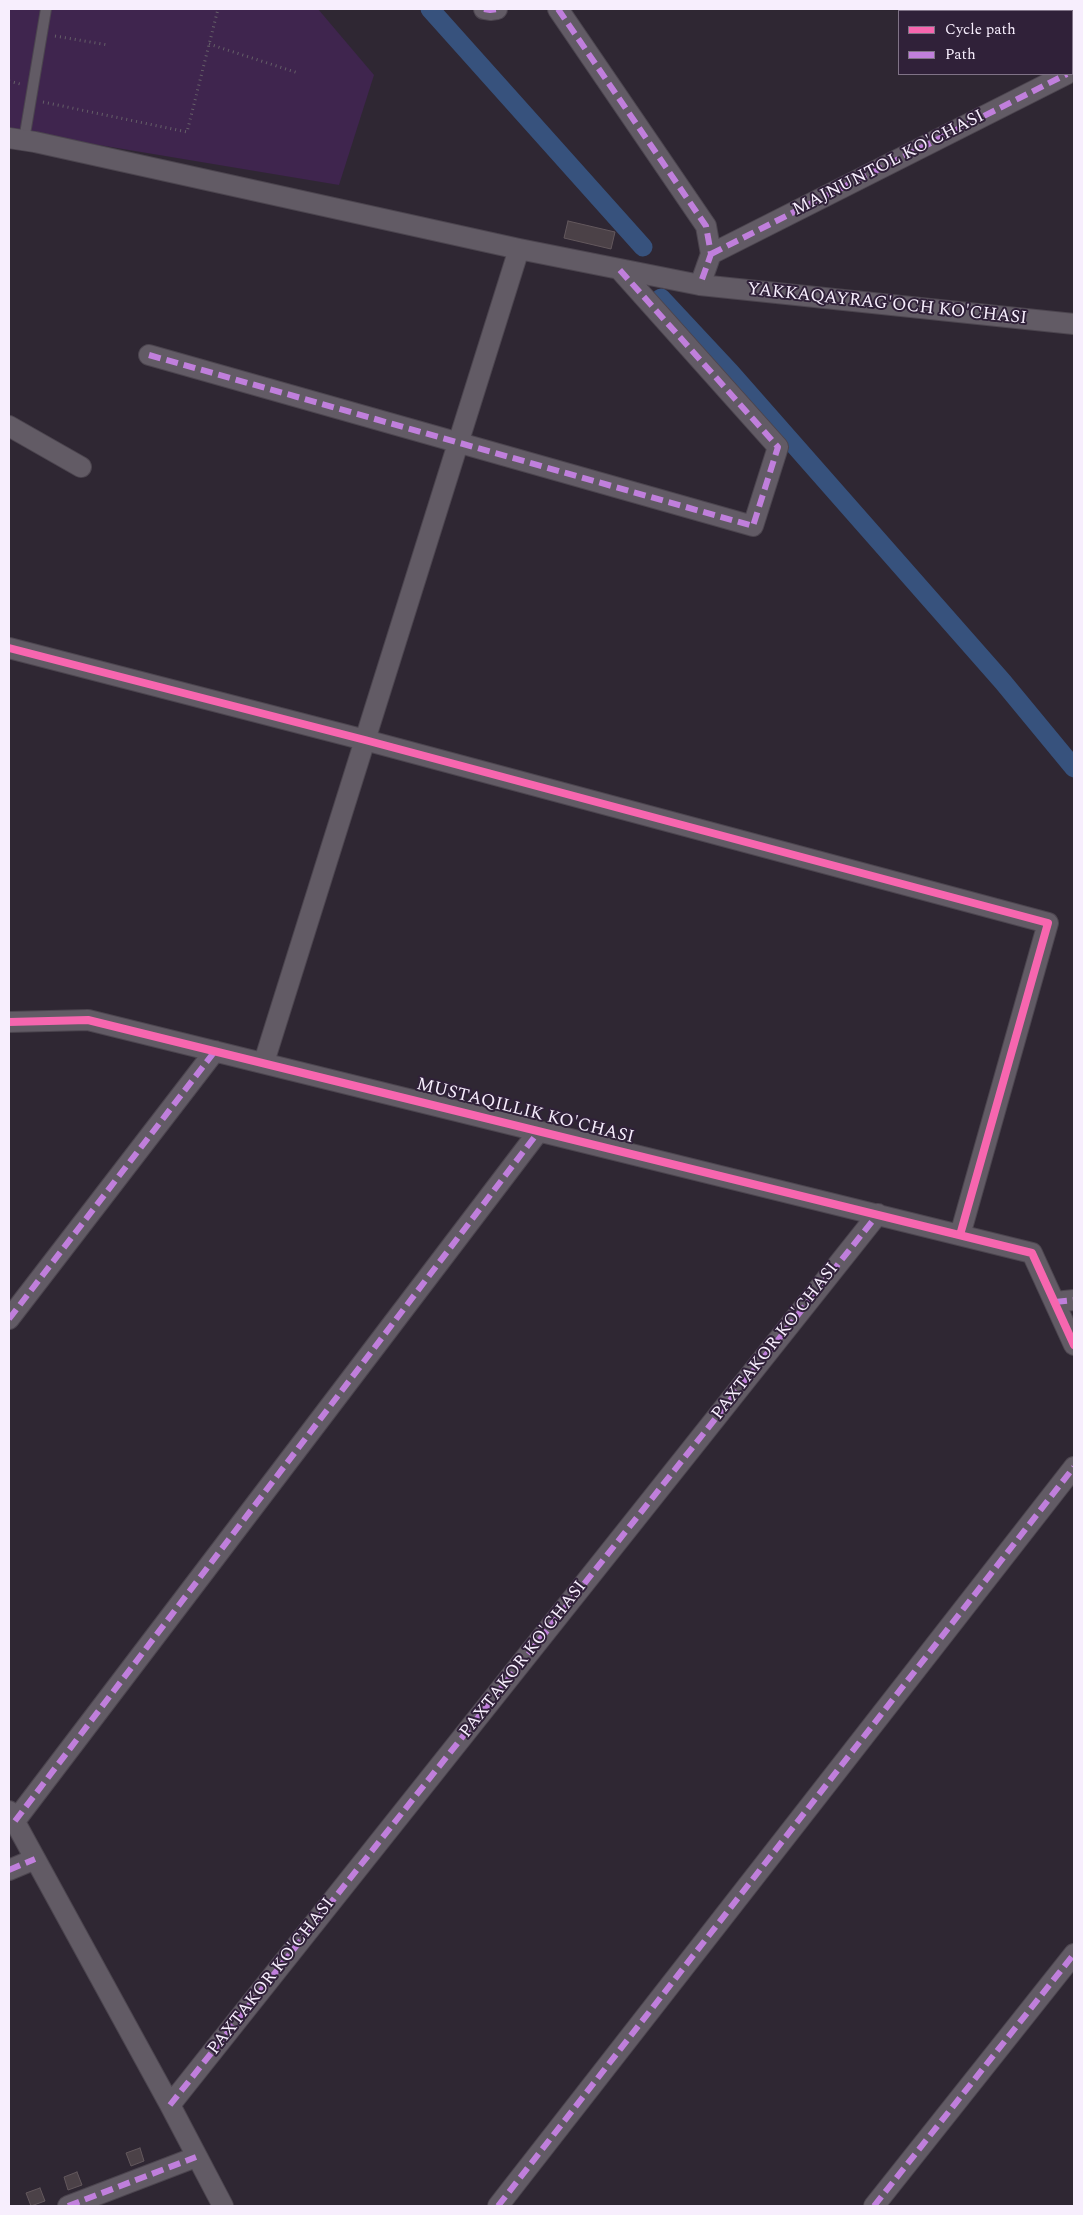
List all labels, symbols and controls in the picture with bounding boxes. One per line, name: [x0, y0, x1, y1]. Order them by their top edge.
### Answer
legend: [898, 10, 1073, 75]
text: Cycle path: [945, 18, 1016, 41]
text: Path: [945, 43, 976, 66]
street label: MAJNUNTOL KO'CHASI: [790, 106, 988, 222]
street label: YAKKAQAYRAG'OCH KO'CHASI: [746, 280, 1028, 330]
street label: MUSTAQILLIK KO'CHASI: [414, 1075, 636, 1149]
street label: PAXTAKOR KO'CHASI: [708, 1259, 844, 1425]
street label: PAXTAKOR KO'CHASI: [456, 1577, 592, 1743]
street label: PAXTAKOR KO'CHASI: [204, 1894, 340, 2060]

